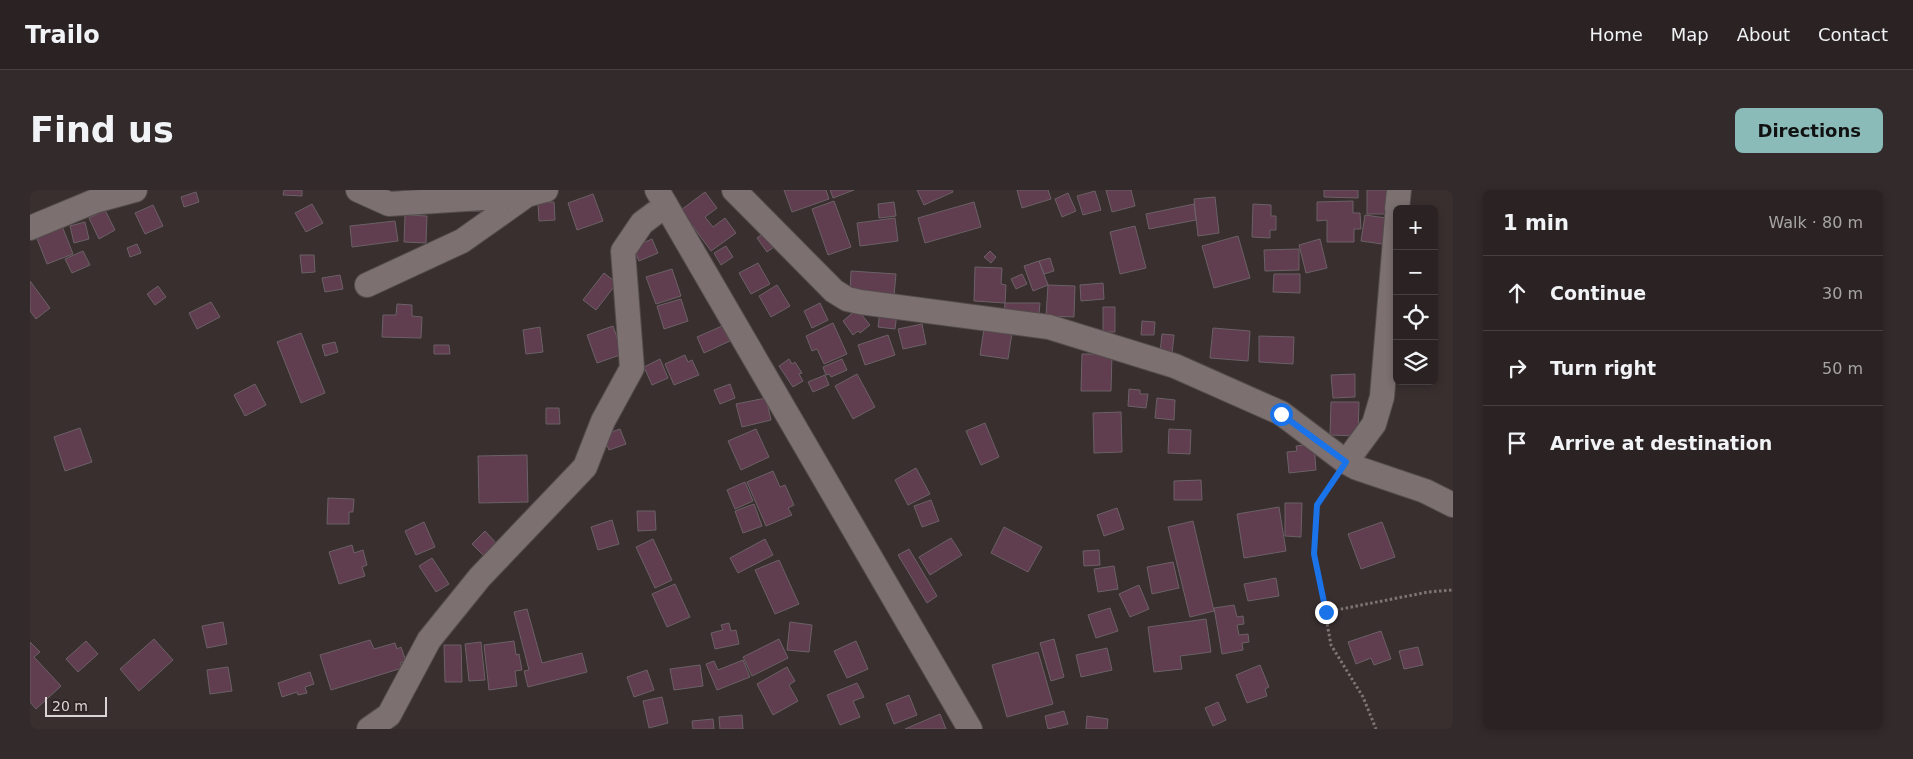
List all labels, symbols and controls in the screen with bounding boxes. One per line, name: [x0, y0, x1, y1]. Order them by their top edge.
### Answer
text: Trailo: [25, 21, 100, 49]
text: Home: [1590, 24, 1643, 45]
text: Map: [1671, 24, 1709, 45]
text: About: [1737, 24, 1790, 45]
text: Contact: [1818, 24, 1888, 45]
button: Directions: [1735, 108, 1883, 153]
text: Find us: [30, 110, 174, 150]
map controls: [1393, 205, 1438, 385]
button: +: [1393, 205, 1438, 250]
text: 1 min: [1503, 211, 1569, 235]
text: Walk · 80 m: [1768, 213, 1863, 232]
button: −: [1393, 250, 1438, 295]
icon: ahead: [1503, 279, 1531, 307]
text: Continue: [1550, 282, 1646, 304]
text: 30 m: [1822, 284, 1863, 303]
button: locate: [1393, 295, 1438, 340]
button: layers: [1393, 340, 1438, 385]
icon: right: [1503, 354, 1531, 382]
text: Turn right: [1550, 357, 1656, 379]
text: 50 m: [1822, 359, 1863, 378]
route start: [1270, 403, 1293, 426]
icon: arrive: [1503, 429, 1531, 457]
text: Arrive at destination: [1550, 432, 1772, 454]
route end: [1315, 601, 1338, 624]
scale bar: [45, 694, 108, 717]
text: 20 m: [52, 698, 88, 714]

